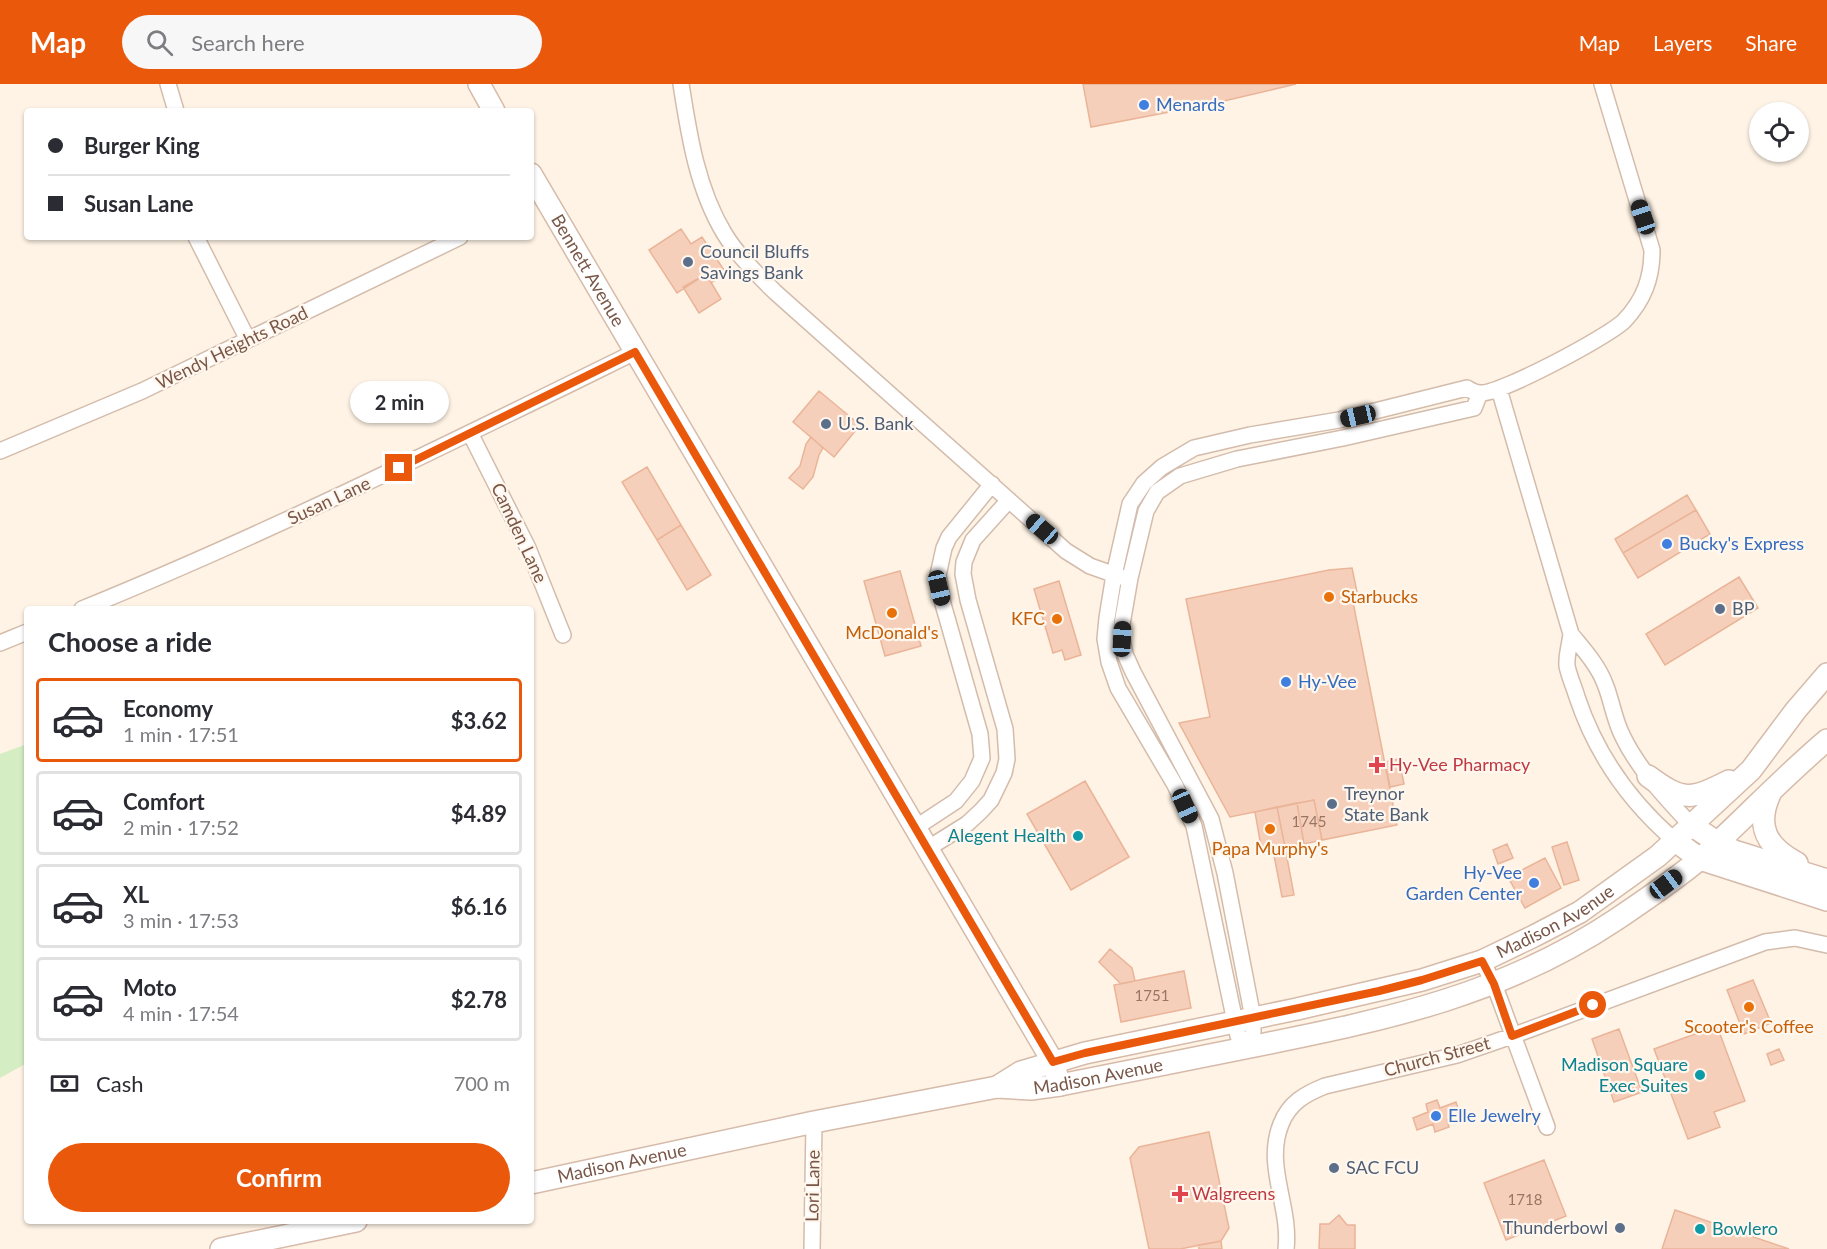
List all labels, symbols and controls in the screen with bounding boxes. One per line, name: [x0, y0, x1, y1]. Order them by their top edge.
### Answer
search box: [122, 15, 542, 69]
text: Map: [30, 25, 86, 59]
icon: search: [143, 26, 176, 59]
text: Search here: [191, 29, 305, 56]
text: Map: [1579, 30, 1620, 55]
text: Layers: [1653, 30, 1712, 55]
text: Share: [1745, 30, 1797, 55]
place label: Menards: [1156, 93, 1225, 115]
marker: Menards: [1137, 98, 1151, 112]
map controls: [1749, 102, 1809, 162]
button: locate: [1749, 102, 1809, 162]
text: Burger King: [84, 132, 200, 159]
text: Susan Lane: [84, 190, 194, 217]
car: [1629, 197, 1657, 237]
street label: Bennett Avenue: [547, 210, 630, 330]
place label: Council Bluffs Savings Bank: [700, 240, 810, 283]
marker: Council Bluffs Savings Bank: [681, 255, 695, 269]
street label: Wendy Heights Road: [152, 301, 311, 393]
callout: 2 min: [350, 381, 448, 423]
text: 2 min: [375, 390, 424, 414]
car: [1338, 403, 1378, 429]
place label: U.S. Bank: [838, 412, 914, 434]
marker: U.S. Bank: [819, 417, 833, 431]
route end: [385, 454, 412, 481]
street label: Susan Lane: [284, 471, 373, 529]
street label: Camden Lane: [487, 479, 553, 586]
car: [1023, 510, 1061, 548]
place label: Bucky's Express: [1679, 532, 1804, 554]
marker: Bucky's Express: [1660, 537, 1674, 551]
car: [926, 568, 952, 608]
place label: Starbucks: [1341, 585, 1418, 607]
marker: Starbucks: [1322, 590, 1336, 604]
place label: BP: [1732, 597, 1755, 619]
marker: BP: [1713, 602, 1727, 616]
marker: McDonald's: [885, 606, 899, 620]
place label: KFC: [1011, 607, 1045, 629]
marker: KFC: [1050, 612, 1064, 626]
place label: McDonald's: [845, 621, 939, 643]
car: [1112, 621, 1132, 657]
text: Choose a ride: [48, 625, 212, 658]
place label: Hy-Vee: [1298, 670, 1357, 692]
marker: Hy-Vee: [1279, 675, 1293, 689]
icon: car: [51, 693, 105, 747]
text: Economy: [123, 695, 213, 722]
text: $3.62: [451, 707, 507, 734]
text: 1 min · 17:51: [123, 722, 239, 746]
place label: Hy-Vee Pharmacy: [1389, 753, 1531, 775]
marker: Hy-Vee Pharmacy: [1370, 758, 1384, 772]
place label: Treynor State Bank: [1344, 782, 1430, 825]
icon: car: [51, 786, 105, 840]
car: [1169, 786, 1201, 826]
text: Comfort: [123, 788, 205, 815]
marker: Treynor State Bank: [1325, 797, 1339, 811]
text: $4.89: [451, 800, 507, 827]
house number: 1745: [1292, 812, 1326, 830]
text: 2 min · 17:52: [123, 815, 239, 839]
marker: Papa Murphy's: [1263, 822, 1277, 836]
place label: Alegent Health: [948, 824, 1066, 846]
marker: Alegent Health: [1071, 829, 1085, 843]
place label: Papa Murphy's: [1212, 837, 1329, 859]
place label: Hy-Vee Garden Center: [1406, 861, 1522, 904]
car: [1646, 866, 1686, 902]
marker: Hy-Vee Garden Center: [1527, 876, 1541, 890]
icon: car: [51, 879, 105, 933]
street label: Madison Avenue: [1492, 879, 1618, 962]
text: XL: [123, 881, 149, 908]
text: $6.16: [451, 893, 507, 920]
text: 3 min · 17:53: [123, 908, 239, 932]
icon: car: [51, 972, 105, 1026]
text: Moto: [123, 974, 177, 1001]
text: $2.78: [451, 986, 507, 1013]
house number: 1751: [1135, 986, 1169, 1004]
route start: [1579, 991, 1606, 1018]
marker: Scooter's Coffee: [1742, 1000, 1756, 1014]
text: 4 min · 17:54: [123, 1001, 239, 1025]
place label: Scooter's Coffee: [1684, 1015, 1814, 1037]
street label: Church Street: [1381, 1031, 1493, 1081]
street label: Madison Avenue: [1032, 1053, 1165, 1099]
place label: Madison Square Exec Suites: [1561, 1053, 1688, 1096]
icon: cash: [48, 1067, 81, 1100]
marker: Madison Square Exec Suites: [1693, 1068, 1707, 1082]
text: Cash: [96, 1070, 143, 1097]
text: 700 m: [454, 1071, 510, 1095]
place label: Elle Jewelry: [1448, 1104, 1541, 1126]
marker: Elle Jewelry: [1429, 1109, 1443, 1123]
street label: Madison Avenue: [555, 1138, 688, 1187]
button: Confirm: [48, 1143, 510, 1212]
street label: Lori Lane: [800, 1150, 824, 1222]
place label: SAC FCU: [1346, 1156, 1419, 1178]
marker: SAC FCU: [1327, 1161, 1341, 1175]
place label: Walgreens: [1192, 1182, 1275, 1204]
marker: Walgreens: [1173, 1187, 1187, 1201]
house number: 1718: [1508, 1190, 1542, 1208]
place label: Thunderbowl: [1503, 1216, 1608, 1238]
place label: Bowlero: [1712, 1217, 1778, 1239]
marker: Thunderbowl: [1613, 1221, 1627, 1235]
marker: Bowlero: [1693, 1222, 1707, 1236]

